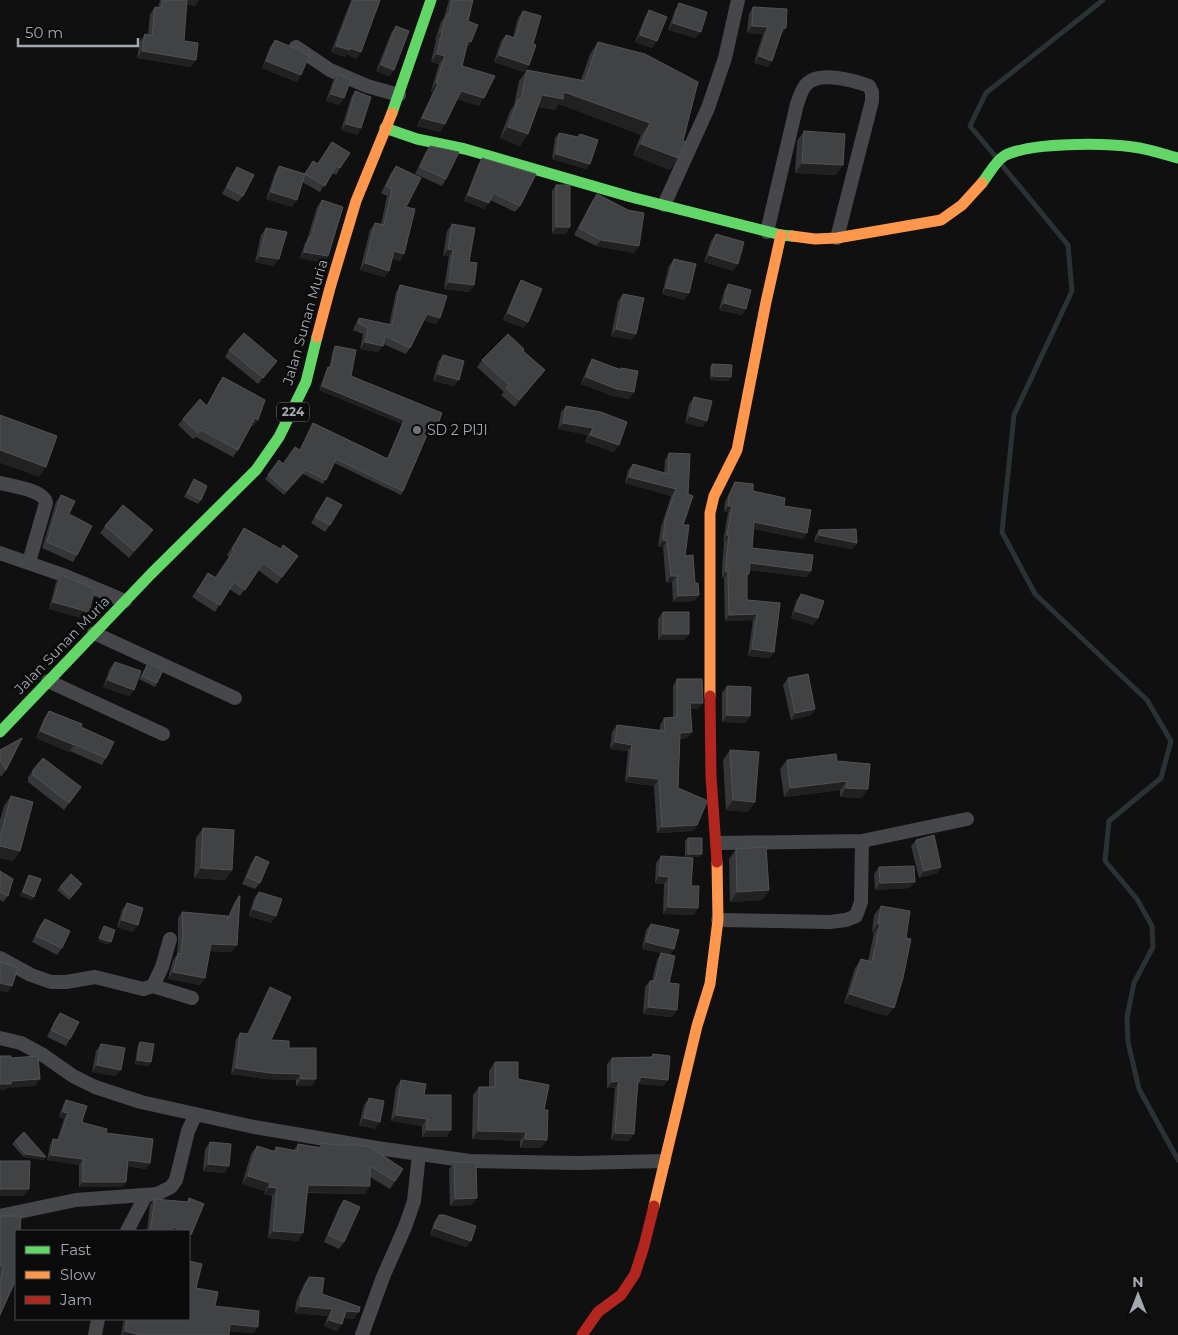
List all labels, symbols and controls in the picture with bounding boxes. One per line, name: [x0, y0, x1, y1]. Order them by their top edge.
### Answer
scale bar: [18, 15, 138, 47]
text: 50 m: [25, 23, 63, 42]
street label: Jalan Sunan Muria: [278, 257, 332, 388]
road number: 224: [277, 402, 309, 422]
place label: SD 2 PIJI: [427, 421, 488, 439]
marker: SD 2 PIJI: [411, 424, 423, 436]
street label: Jalan Sunan Muria: [10, 592, 113, 699]
legend: [15, 1230, 190, 1320]
text: Fast: [60, 1240, 91, 1259]
text: Slow: [60, 1265, 96, 1284]
north arrow: [1113, 1270, 1163, 1320]
text: N: [1132, 1273, 1144, 1291]
text: Jam: [59, 1290, 92, 1309]

